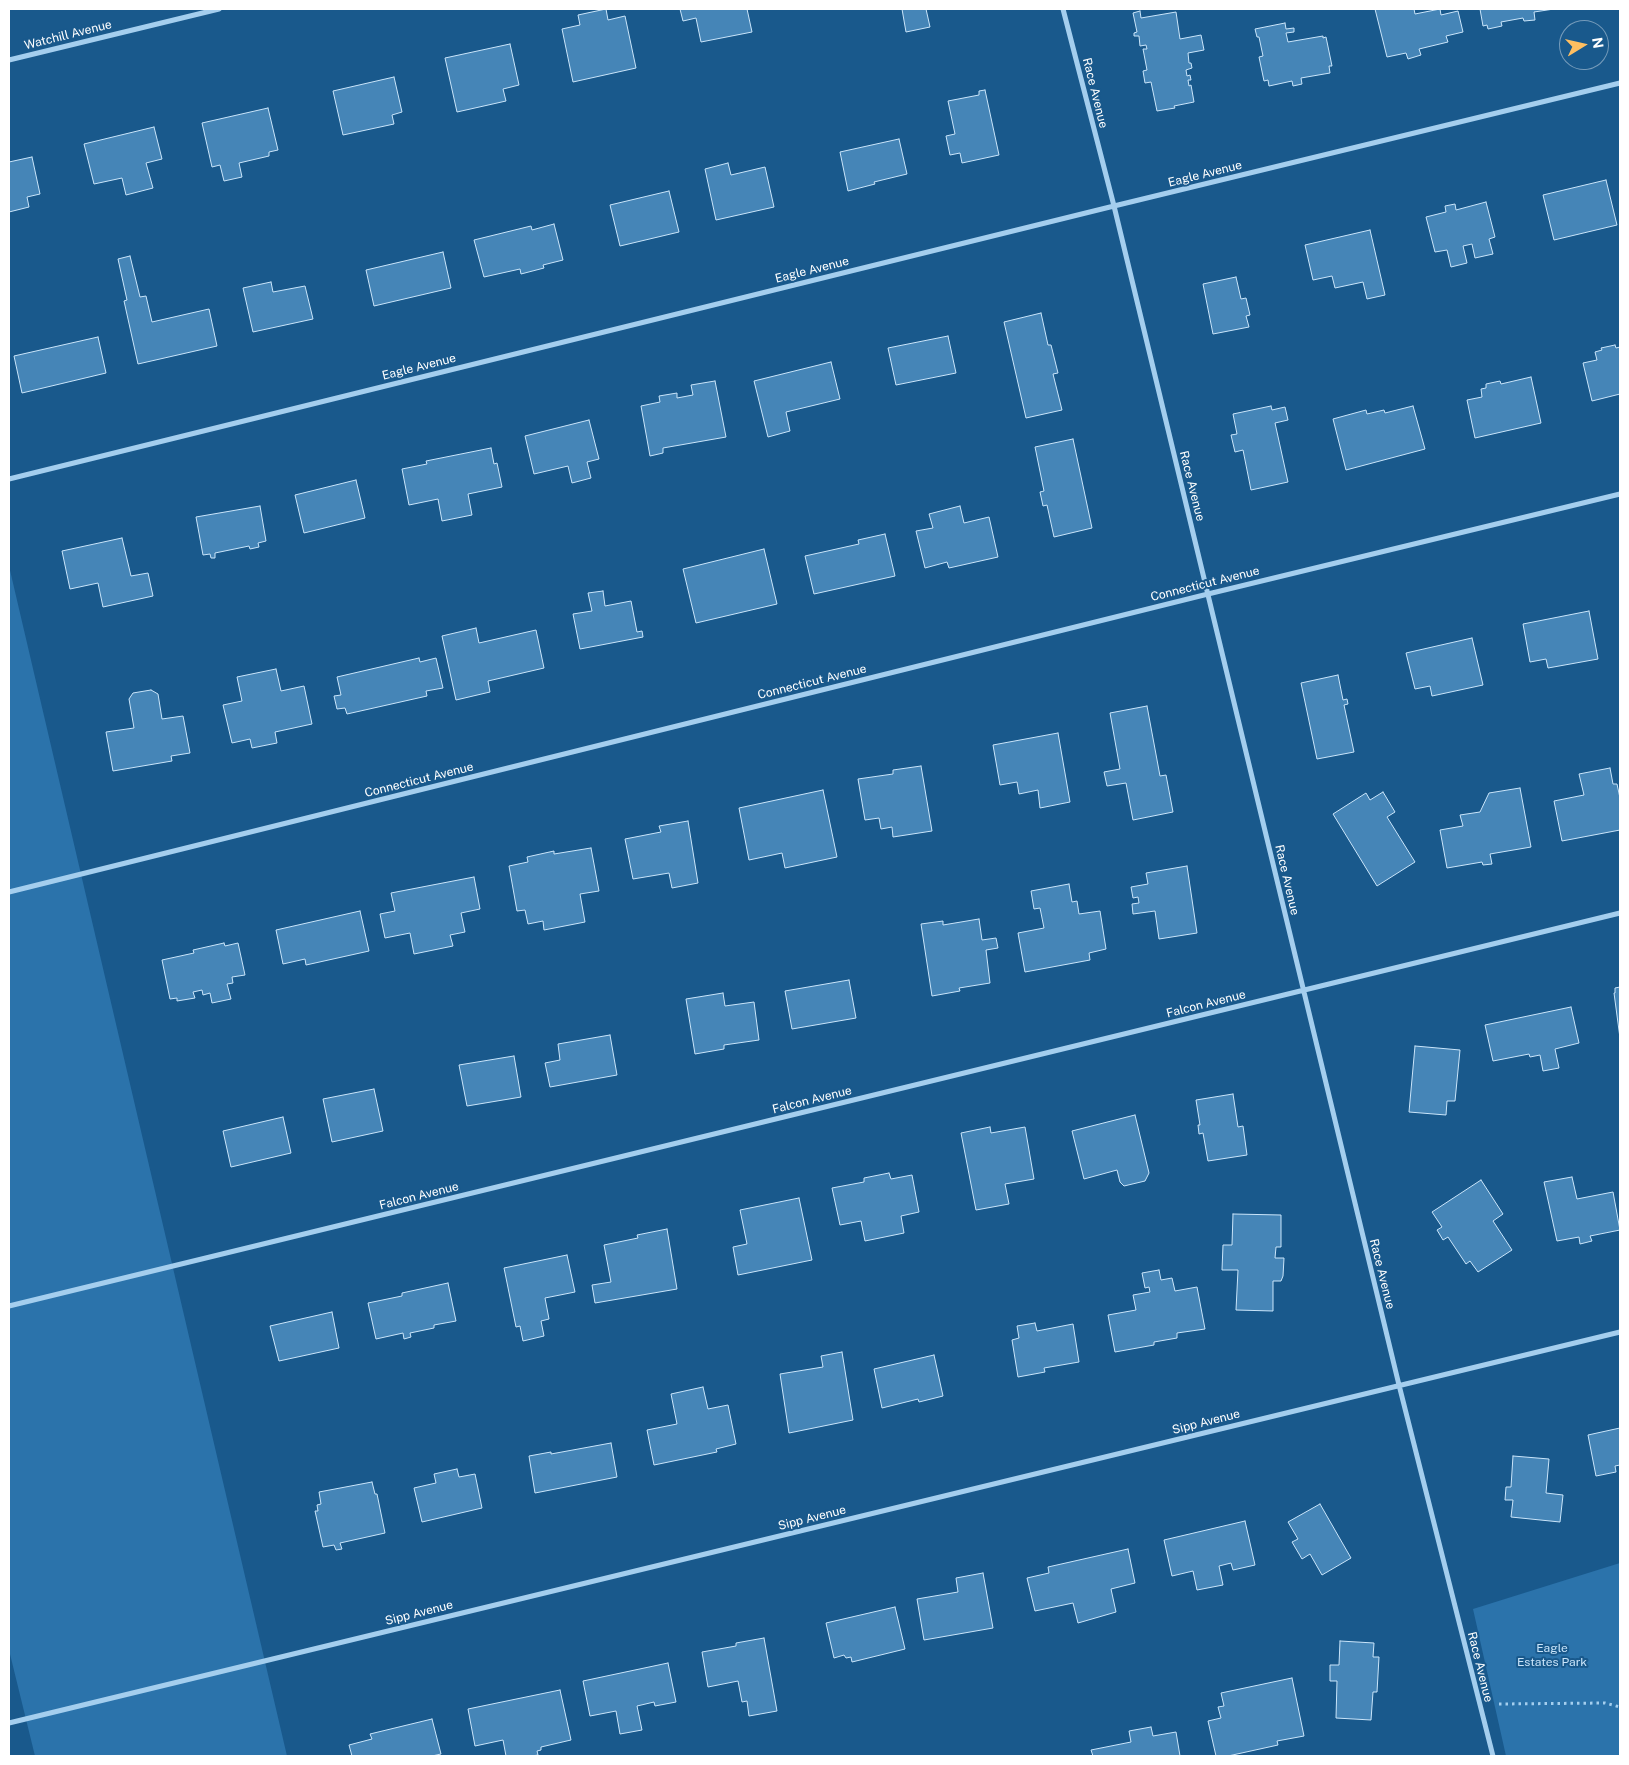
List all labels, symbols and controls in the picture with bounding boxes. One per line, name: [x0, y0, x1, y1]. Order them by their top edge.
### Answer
street label: Watchill Avenue: [23, 17, 113, 53]
north arrow: [1559, 20, 1609, 70]
text: N: [1589, 36, 1607, 49]
street label: Race Avenue: [1079, 56, 1111, 130]
street label: Eagle Avenue: [1167, 158, 1243, 190]
street label: Eagle Avenue: [774, 254, 850, 286]
street label: Eagle Avenue: [381, 351, 457, 383]
street label: Race Avenue: [1176, 449, 1208, 523]
street label: Connecticut Avenue: [1149, 563, 1261, 605]
street label: Connecticut Avenue: [756, 661, 868, 703]
street label: Connecticut Avenue: [363, 759, 475, 801]
street label: Race Avenue: [1272, 843, 1302, 917]
street label: Falcon Avenue: [1165, 987, 1247, 1021]
street label: Falcon Avenue: [771, 1083, 853, 1117]
street label: Falcon Avenue: [378, 1179, 460, 1213]
street label: Race Avenue: [1366, 1237, 1398, 1311]
street label: Sipp Avenue: [1171, 1407, 1241, 1437]
street label: Sipp Avenue: [777, 1503, 847, 1533]
street label: Sipp Avenue: [384, 1598, 454, 1628]
street label: Race Avenue: [1464, 1630, 1496, 1704]
park label: Eagle Estates Park: [1517, 1641, 1587, 1669]

